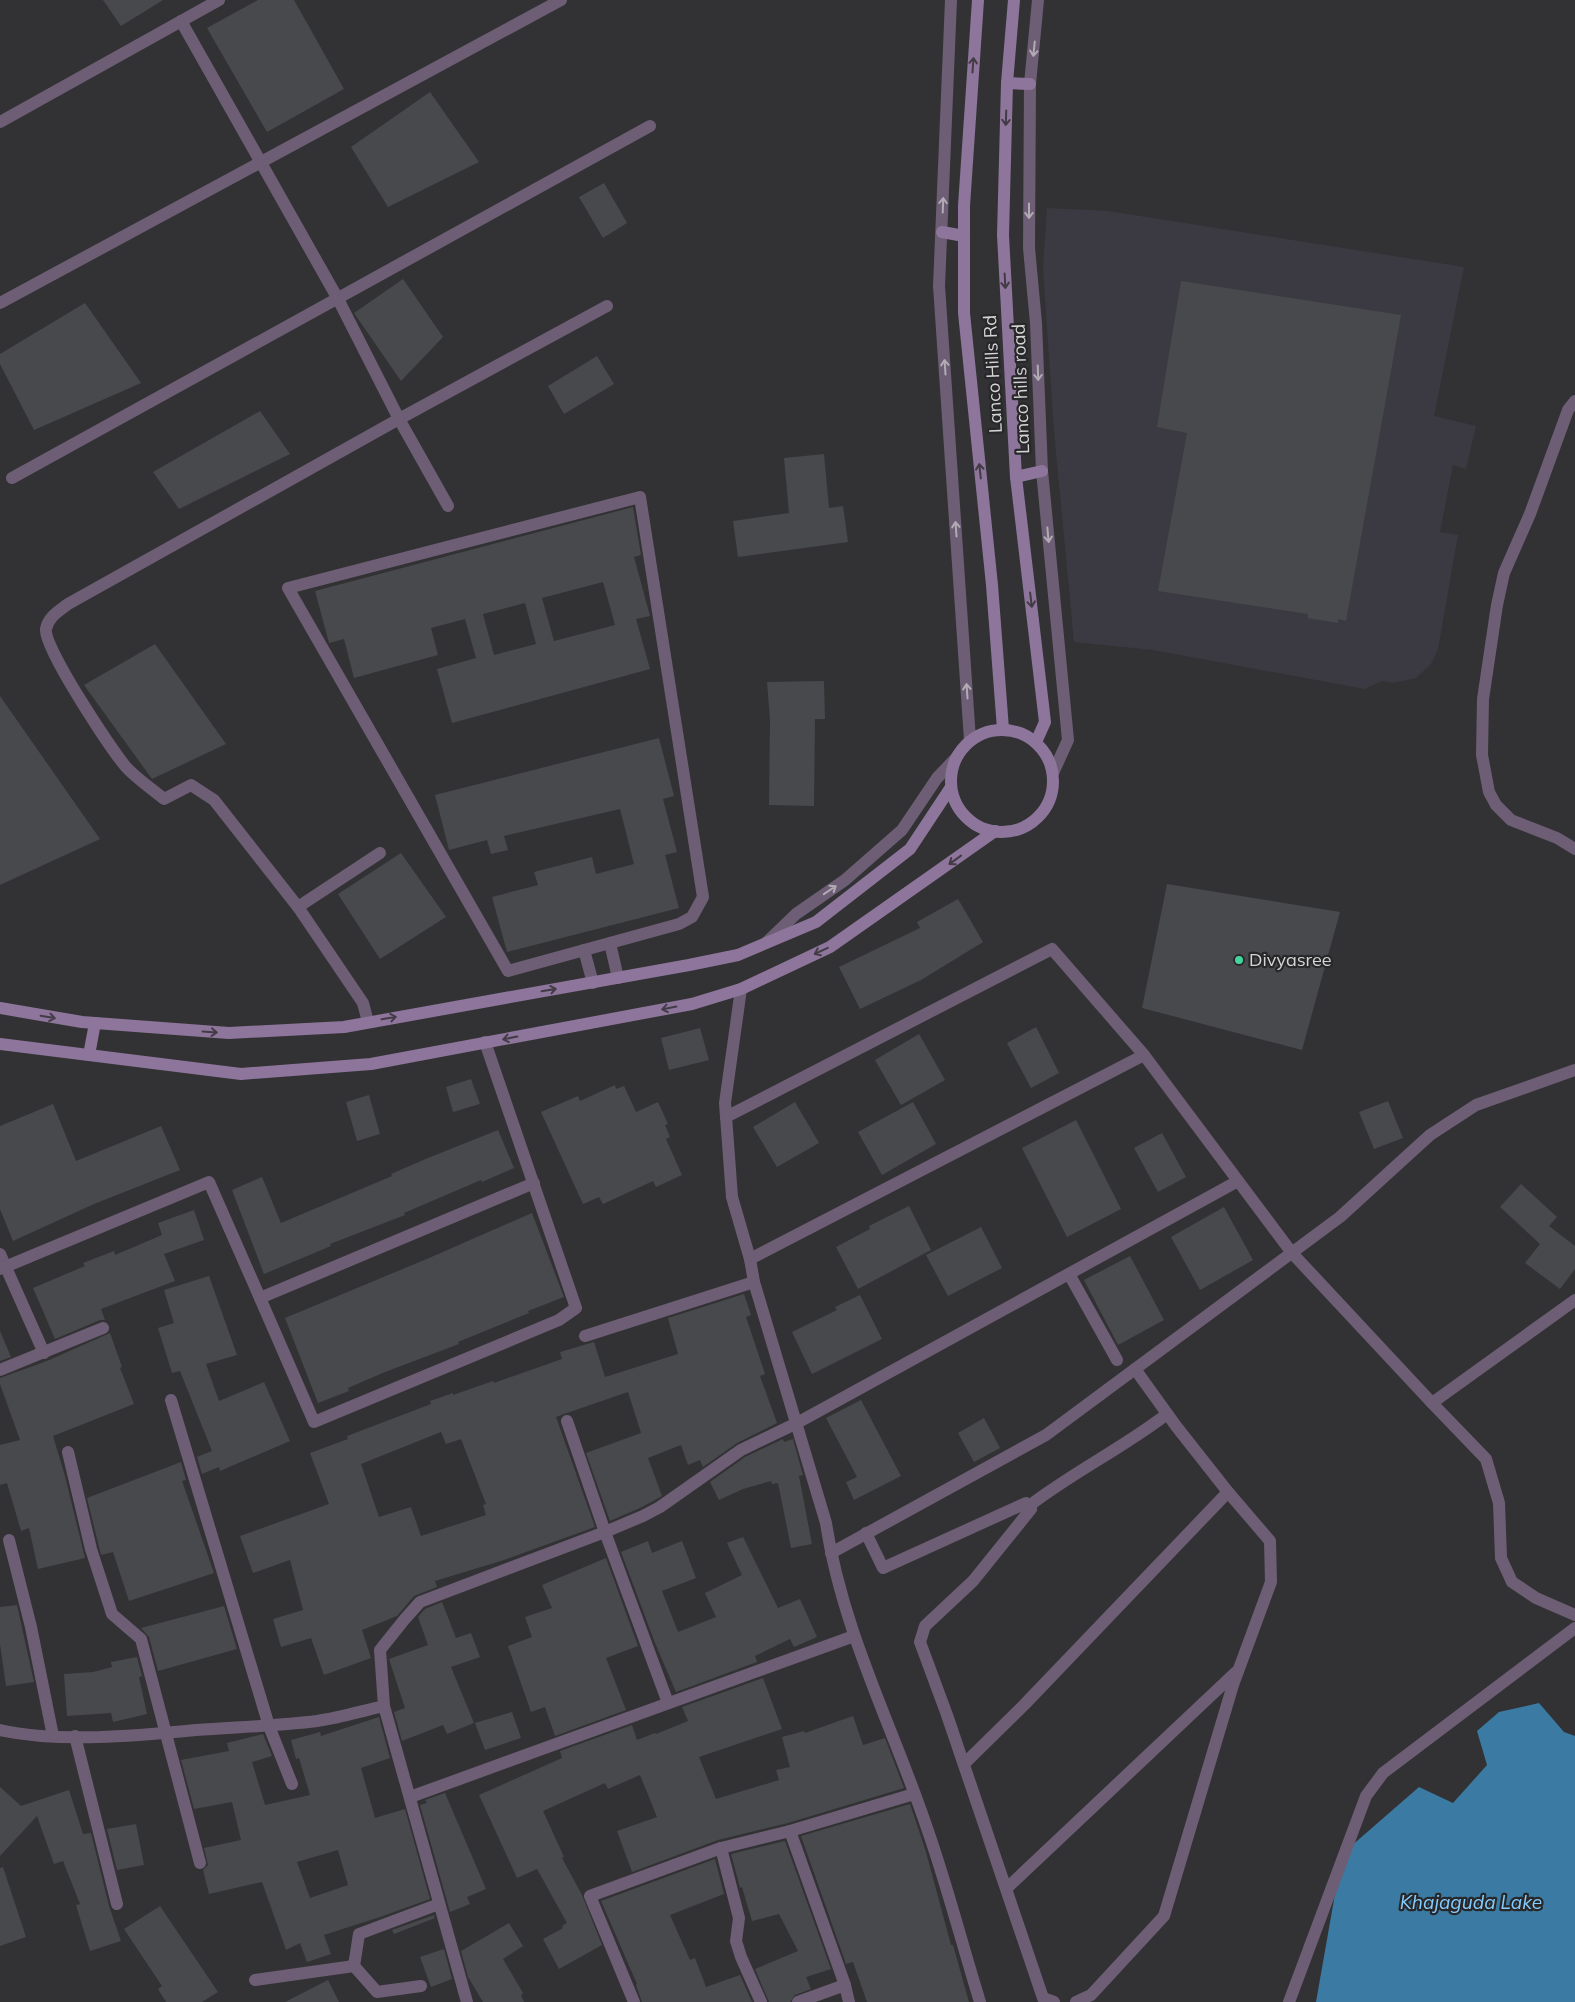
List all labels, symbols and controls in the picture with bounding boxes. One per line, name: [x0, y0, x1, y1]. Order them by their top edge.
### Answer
one-way arrow: [1029, 40, 1039, 56]
one-way arrow: [969, 57, 978, 73]
one-way arrow: [1001, 110, 1011, 126]
one-way arrow: [938, 197, 947, 213]
one-way arrow: [1024, 202, 1034, 219]
one-way arrow: [1001, 273, 1010, 289]
street label: Lanco Hills Rd: [978, 314, 1007, 434]
street label: Lanco hills road: [1007, 324, 1034, 454]
one-way arrow: [940, 359, 950, 375]
one-way arrow: [1034, 365, 1043, 381]
one-way arrow: [976, 464, 985, 480]
one-way arrow: [951, 521, 961, 537]
one-way arrow: [1043, 527, 1053, 543]
one-way arrow: [1026, 591, 1036, 607]
one-way arrow: [962, 683, 972, 699]
one-way arrow: [948, 855, 962, 865]
one-way arrow: [823, 885, 837, 895]
one-way arrow: [814, 947, 829, 956]
place label: Divyasree: [1249, 948, 1332, 971]
marker: Divyasree: [1233, 954, 1245, 966]
one-way arrow: [540, 985, 556, 995]
one-way arrow: [662, 1003, 678, 1013]
one-way arrow: [40, 1012, 56, 1022]
one-way arrow: [380, 1013, 396, 1023]
one-way arrow: [201, 1027, 217, 1036]
one-way arrow: [502, 1033, 518, 1043]
water label: Khajaguda Lake: [1400, 1890, 1542, 1914]

